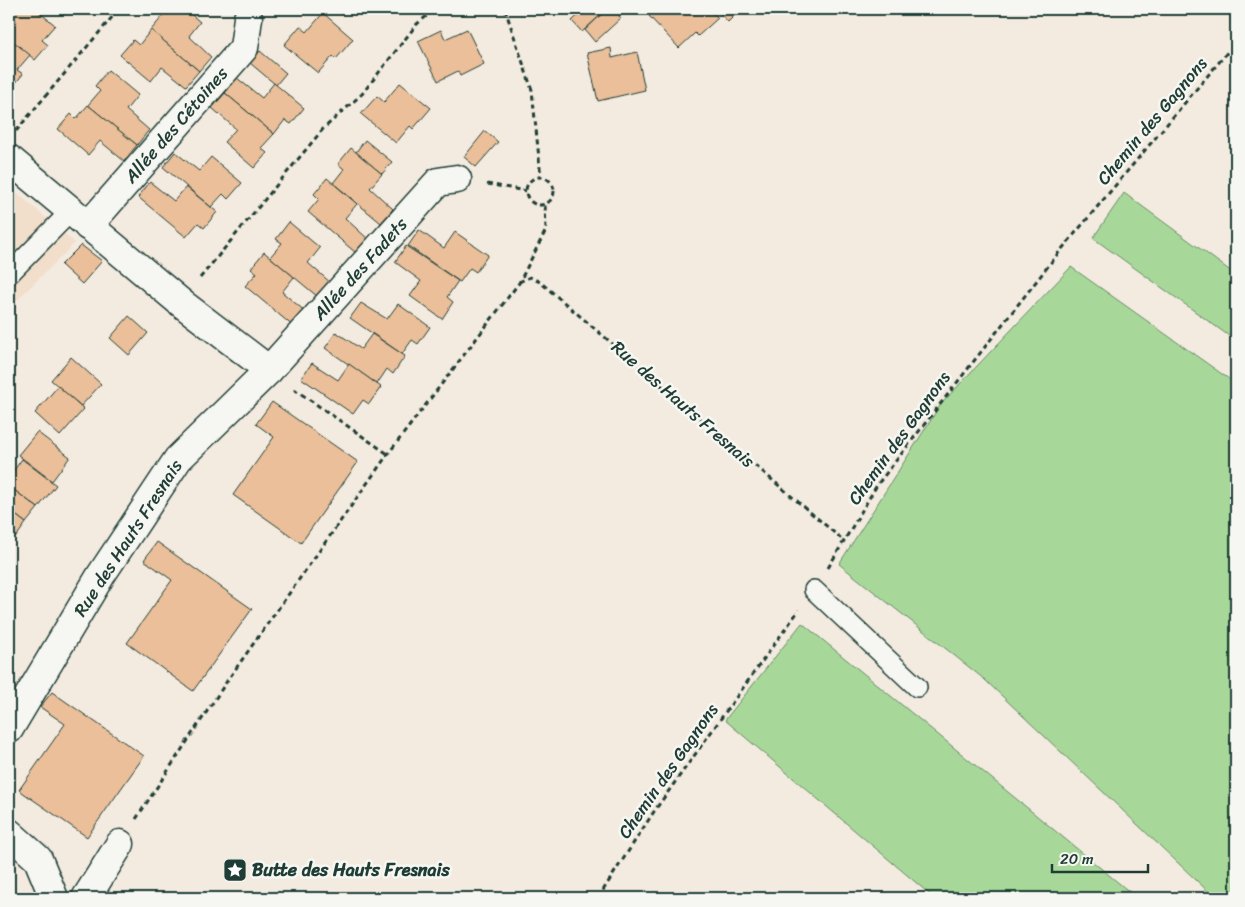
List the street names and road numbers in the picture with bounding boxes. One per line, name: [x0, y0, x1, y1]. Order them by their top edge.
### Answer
street label: Chemin des Gagnons: [1088, 49, 1216, 192]
street label: Allée des Cétoines: [115, 59, 237, 192]
street label: Allée des Fadets: [304, 209, 416, 329]
street label: Rue des Hauts Fresnais: [604, 332, 763, 476]
street label: Chemin des Gagnons: [839, 364, 959, 512]
street label: Rue des Hauts Fresnais: [65, 452, 192, 623]
street label: Chemin des Gagnons: [609, 696, 727, 846]

